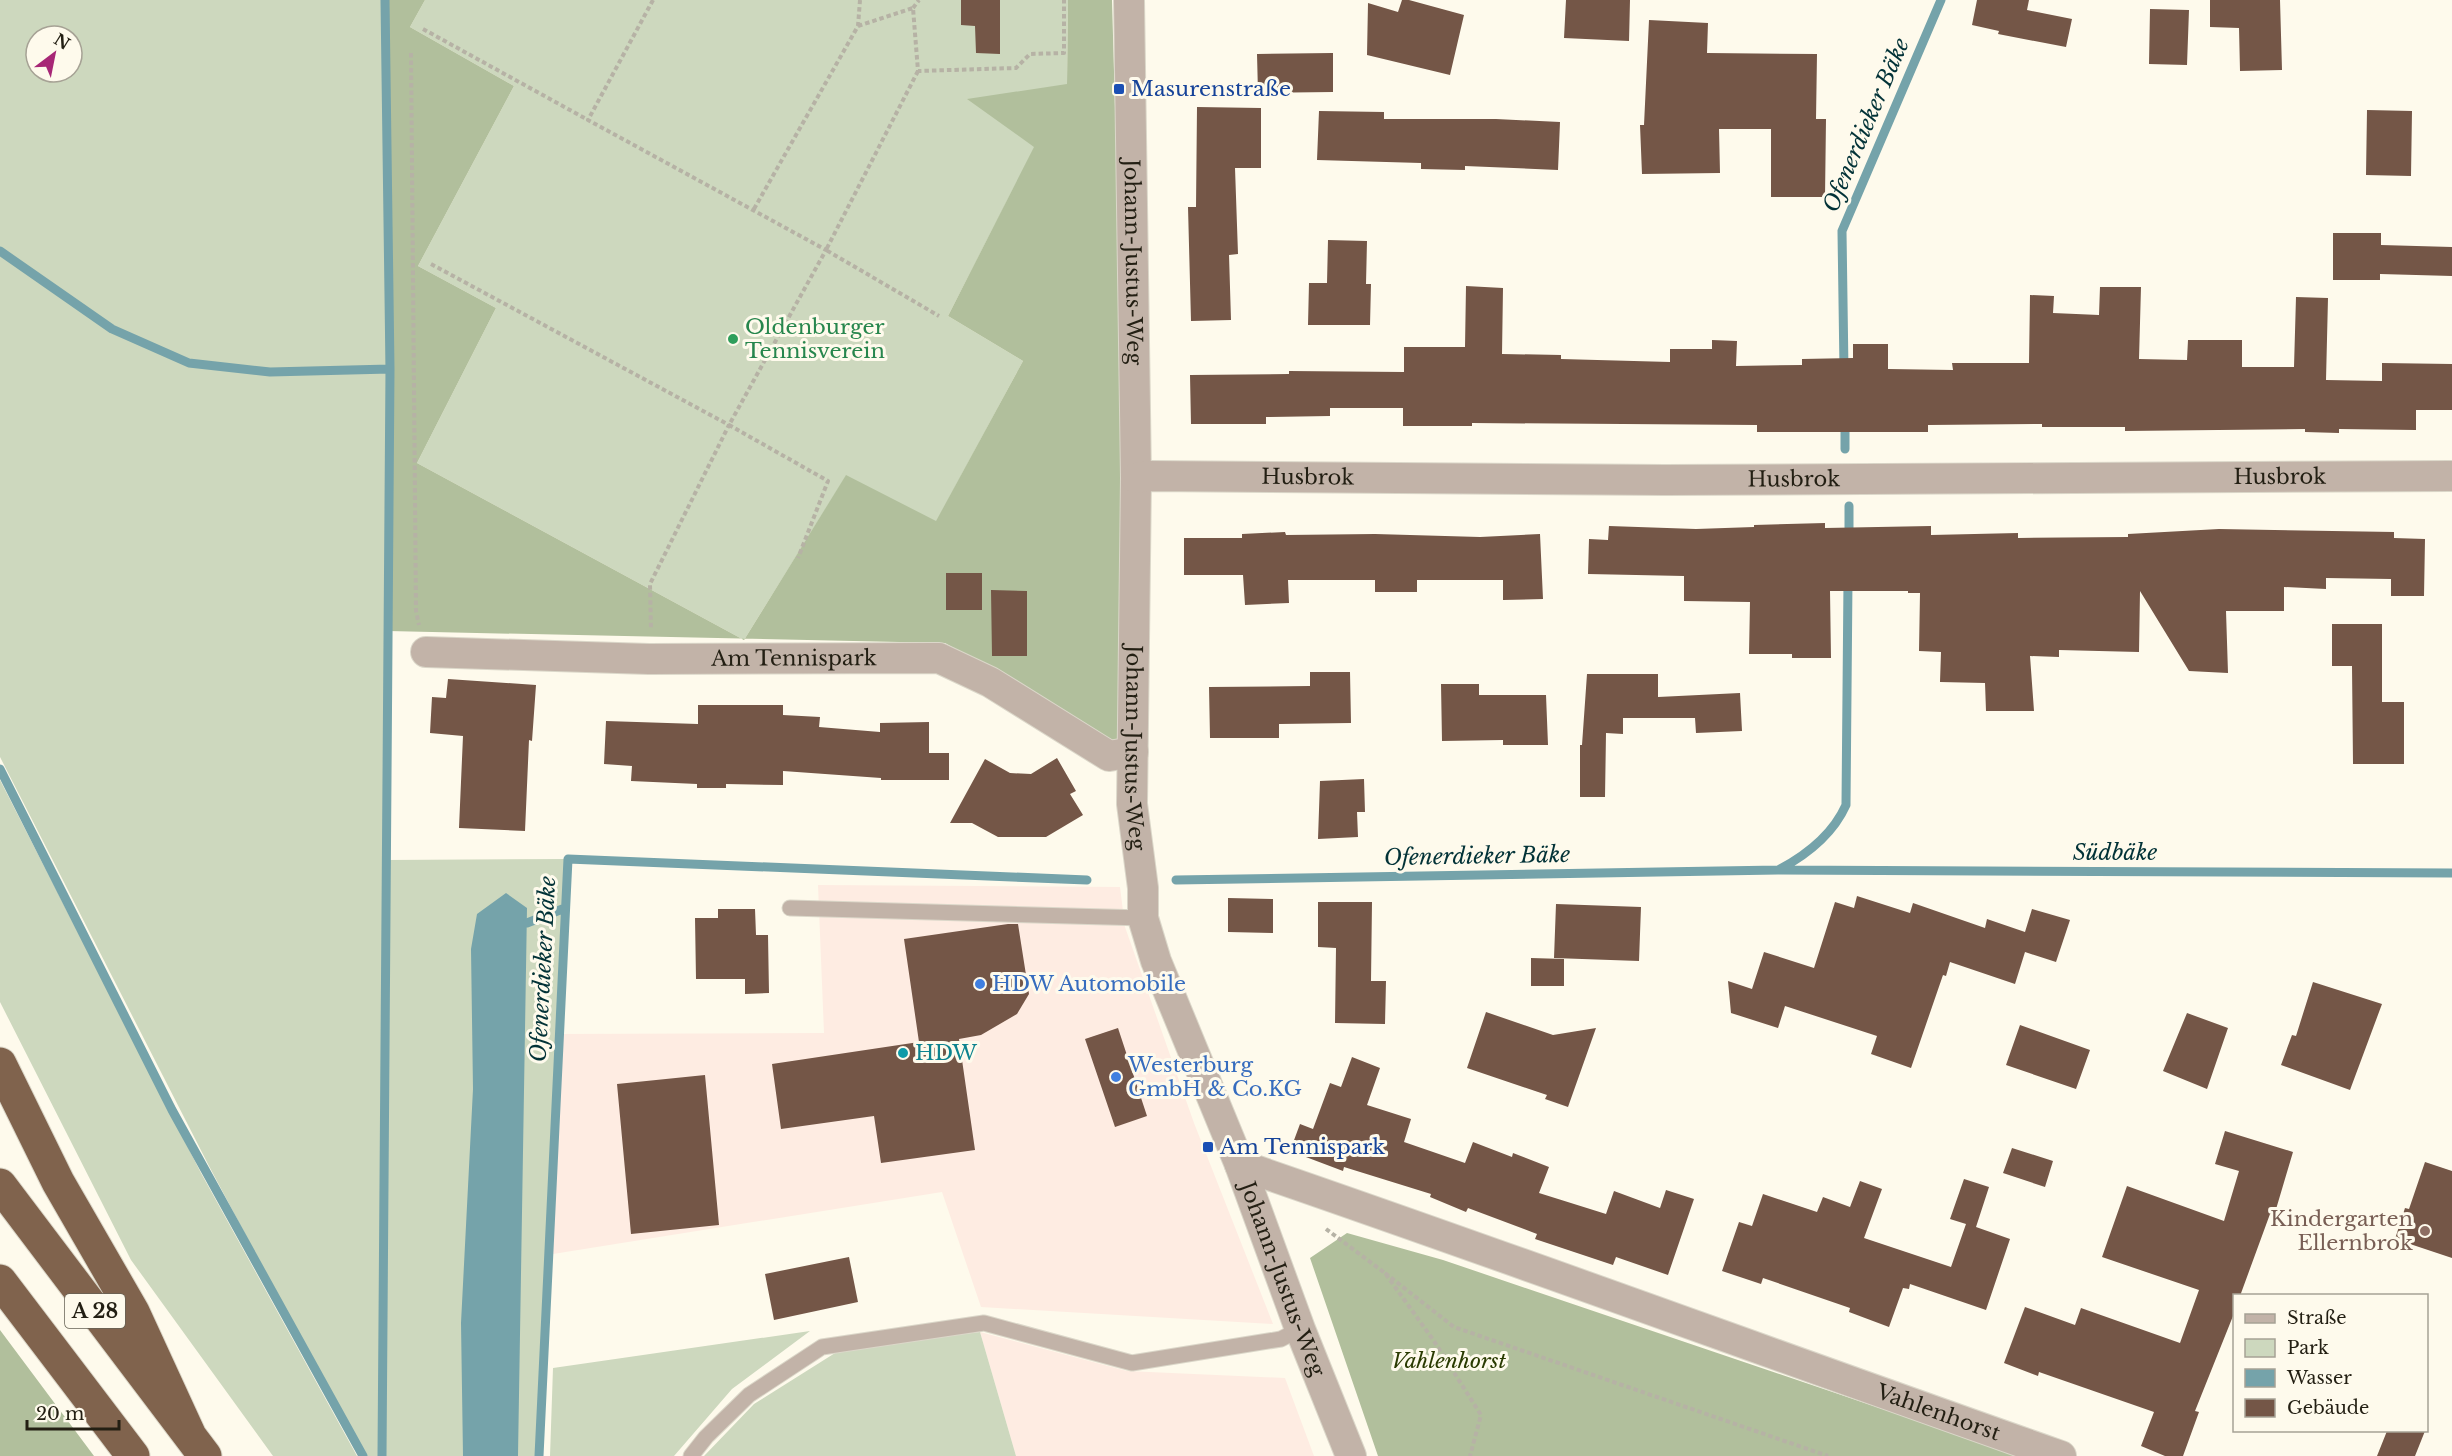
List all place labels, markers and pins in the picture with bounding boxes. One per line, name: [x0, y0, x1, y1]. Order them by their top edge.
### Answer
place label: Masurenstraße: [1131, 76, 1291, 102]
marker: Masurenstraße: [1112, 82, 1126, 96]
place label: Oldenburger Tennisverein: [745, 314, 885, 364]
marker: Oldenburger Tennisverein: [726, 332, 740, 346]
place label: HDW Automobile: [992, 971, 1186, 997]
marker: HDW Automobile: [973, 977, 987, 991]
place label: HDW: [915, 1040, 977, 1066]
marker: HDW: [896, 1046, 910, 1060]
place label: Westerburg GmbH & Co.KG: [1127, 1052, 1302, 1102]
marker: Westerburg GmbH & Co.KG: [1109, 1070, 1123, 1084]
place label: Am Tennispark: [1219, 1134, 1385, 1160]
marker: Am Tennispark: [1201, 1140, 1215, 1154]
place label: Kindergarten Ellernbrok: [2270, 1206, 2413, 1256]
marker: Kindergarten Ellernbrok: [2418, 1224, 2432, 1238]

